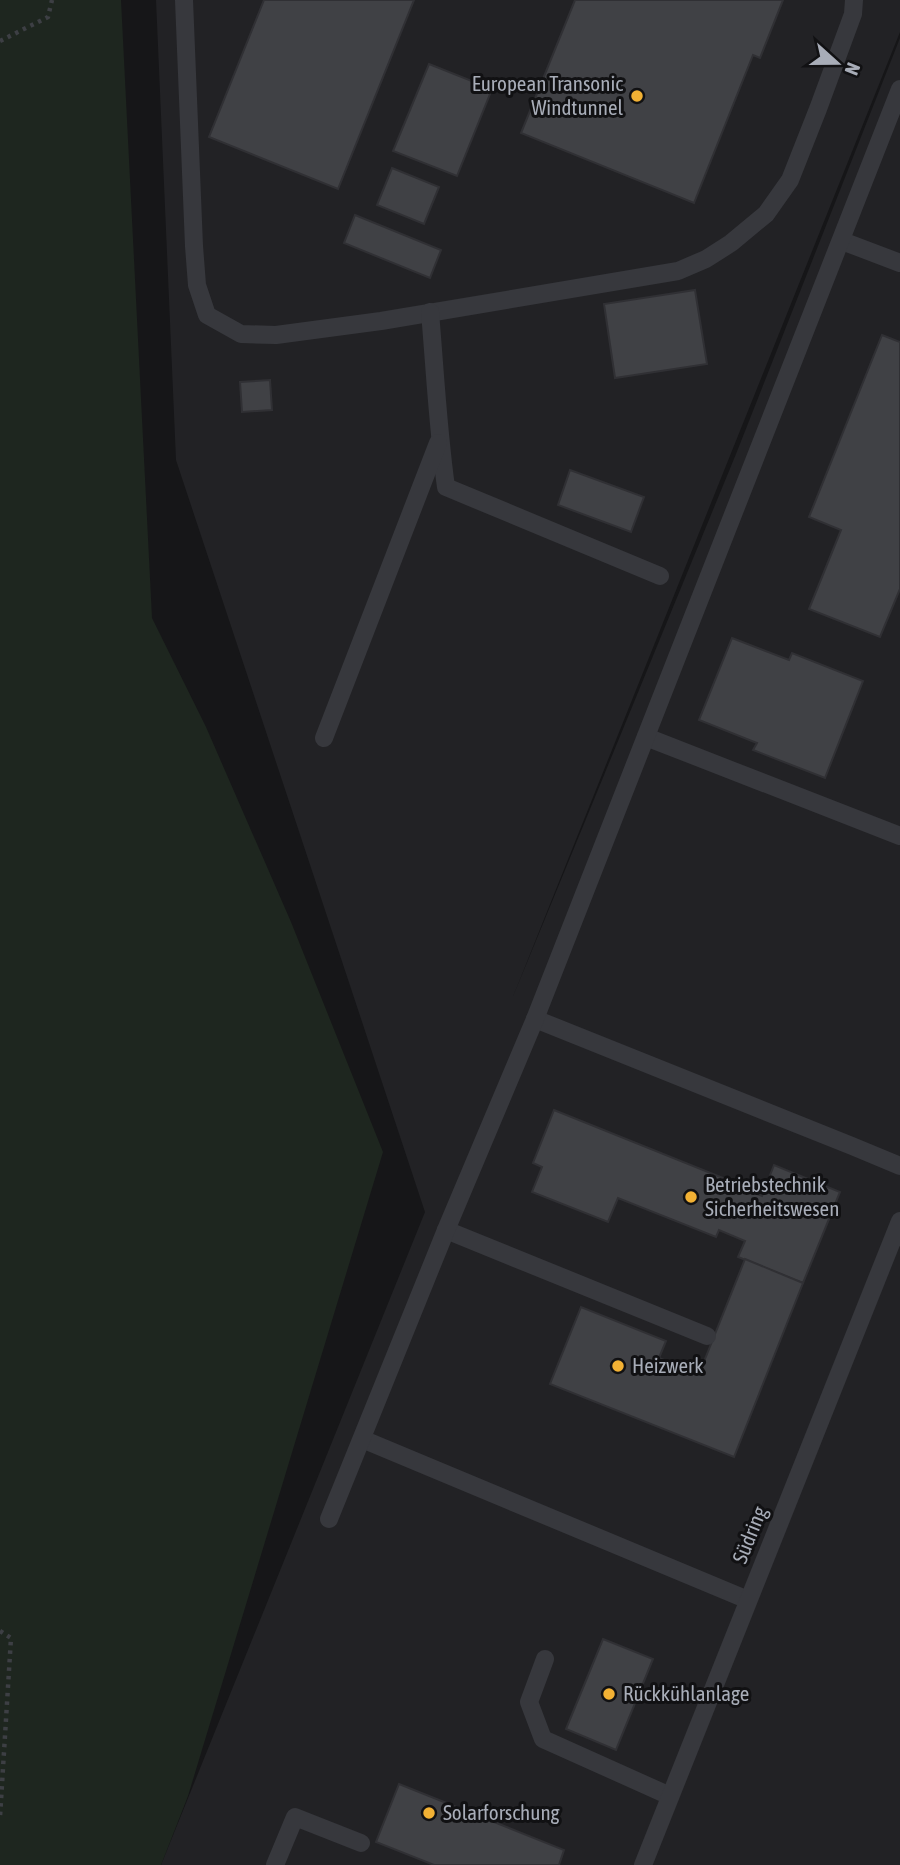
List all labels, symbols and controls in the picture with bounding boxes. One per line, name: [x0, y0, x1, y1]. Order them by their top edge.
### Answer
north arrow: [802, 28, 872, 98]
text: N: [841, 60, 865, 78]
place label: European Transonic Windtunnel: [472, 71, 623, 119]
marker: European Transonic Windtunnel: [629, 88, 645, 104]
place label: Betriebstechnik Sicherheitswesen: [705, 1172, 839, 1220]
marker: Betriebstechnik Sicherheitswesen: [683, 1189, 699, 1205]
place label: Heizwerk: [632, 1353, 703, 1377]
marker: Heizwerk: [610, 1358, 626, 1374]
street label: Südring: [727, 1503, 771, 1567]
place label: Rückkühlanlage: [623, 1681, 749, 1705]
marker: Rückkühlanlage: [601, 1686, 617, 1702]
place label: Solarforschung: [443, 1800, 560, 1824]
marker: Solarforschung: [421, 1805, 437, 1821]

